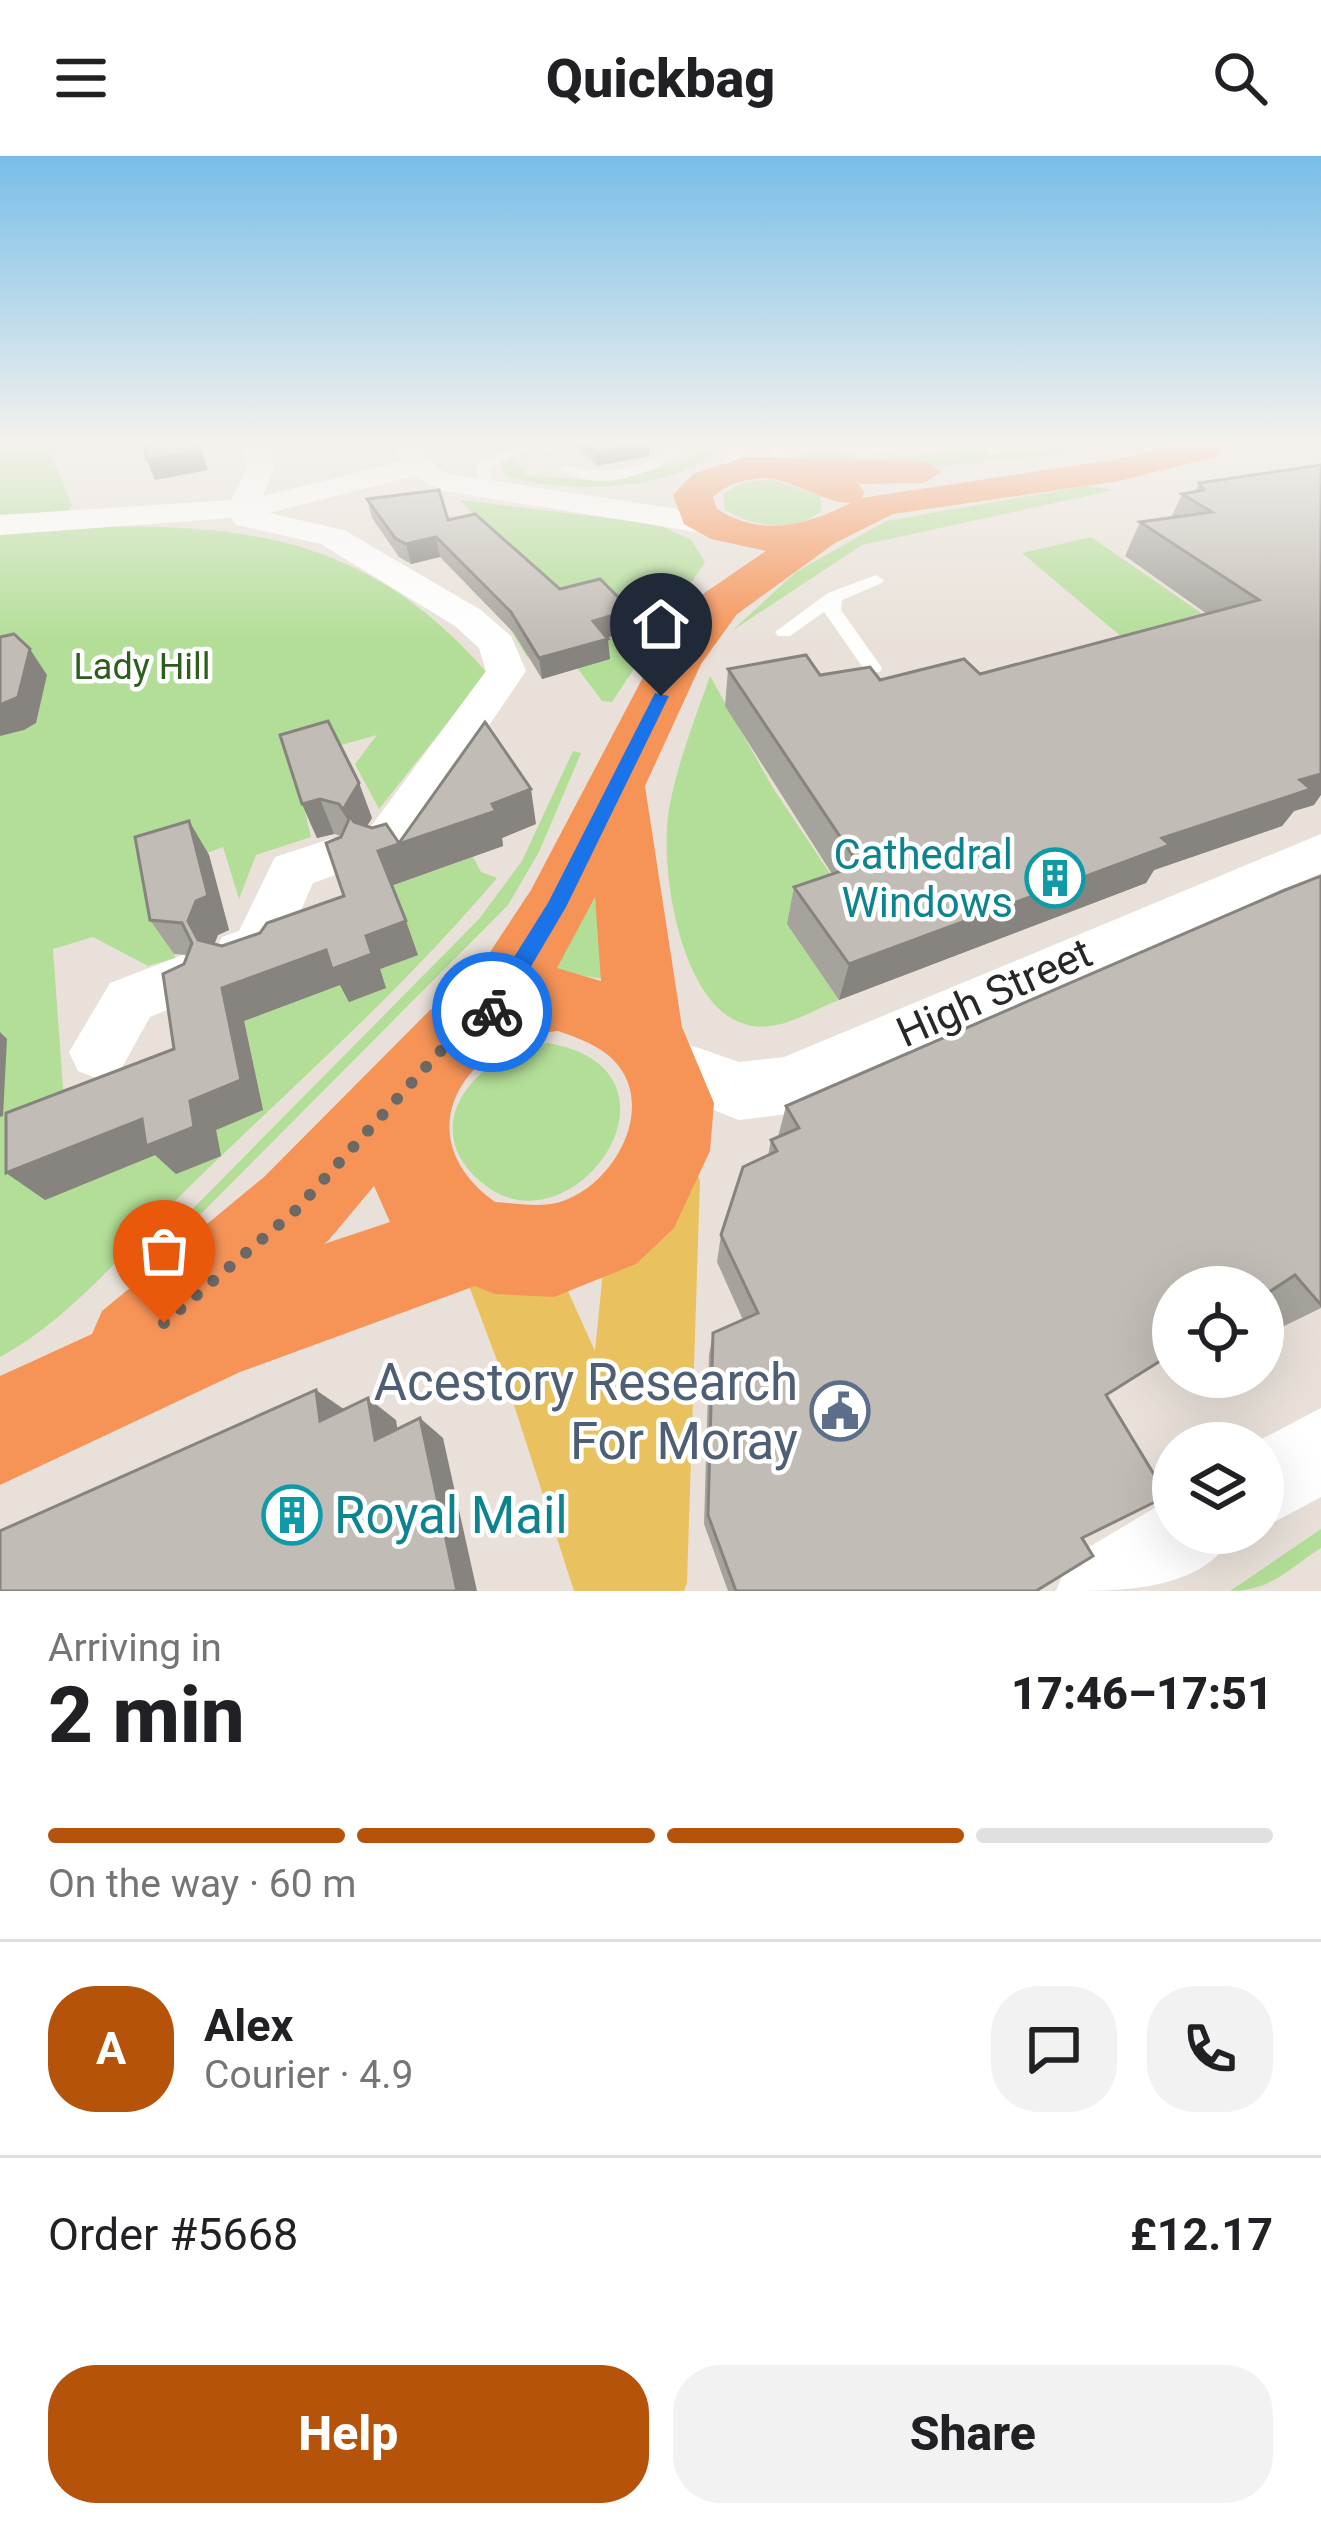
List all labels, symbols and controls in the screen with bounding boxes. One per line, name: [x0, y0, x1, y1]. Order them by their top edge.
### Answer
icon: menu: [48, 45, 114, 111]
icon: search: [1207, 45, 1273, 111]
text: Quickbag: [546, 47, 775, 110]
pin: [610, 573, 712, 696]
icon: home: [628, 591, 694, 657]
park label: Lady Hill: [73, 646, 211, 688]
place label: Cathedral Windows: [834, 830, 1013, 927]
building icon: Cathedral Windows: [1024, 847, 1086, 909]
street label: High Street: [889, 928, 1099, 1057]
courier: [432, 952, 552, 1072]
icon: bike: [459, 979, 525, 1045]
pin: [113, 1200, 215, 1323]
icon: bag: [131, 1218, 197, 1284]
map controls: [1152, 1266, 1284, 1554]
button: locate: [1152, 1266, 1284, 1398]
place label: Acestory Research For Moray: [374, 1353, 798, 1471]
public building icon: Acestory Research For Moray: [809, 1380, 871, 1442]
button: layers: [1152, 1422, 1284, 1554]
building icon: Royal Mail: [261, 1484, 323, 1546]
place label: Royal Mail: [334, 1486, 568, 1545]
text: Arriving in: [48, 1625, 222, 1671]
text: 17:46–17:51: [1011, 1667, 1273, 1720]
text: 2 min: [48, 1670, 245, 1761]
text: On the way · 60 m: [48, 1861, 357, 1907]
button: chat: [991, 1986, 1117, 2112]
button: phone: [1147, 1986, 1273, 2112]
text: Alex: [204, 1999, 293, 2052]
text: A: [96, 2022, 126, 2075]
text: Courier · 4.9: [204, 2052, 413, 2098]
text: Order #5668: [48, 2208, 298, 2261]
text: £12.17: [1130, 2208, 1273, 2261]
button: Help: [48, 2365, 649, 2503]
button: Share: [673, 2365, 1273, 2503]

